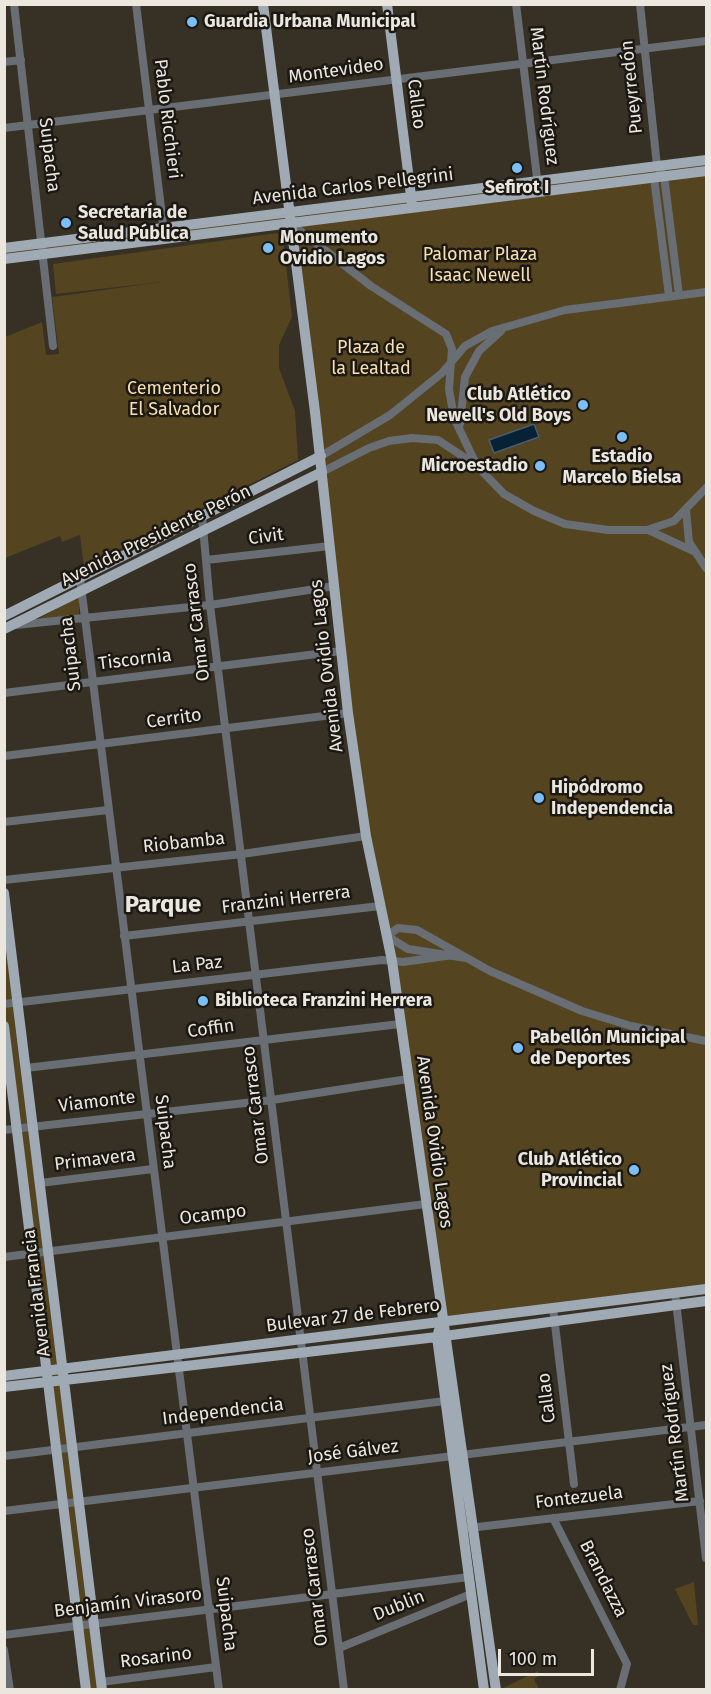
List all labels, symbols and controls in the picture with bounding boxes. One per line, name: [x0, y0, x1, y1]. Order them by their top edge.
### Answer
place label: Guardia Urbana Municipal: [204, 11, 416, 33]
marker: Guardia Urbana Municipal: [185, 15, 199, 29]
street label: Martín Rodríguez: [525, 26, 563, 166]
street label: Pueyrredón: [616, 39, 648, 135]
street label: Montevideo: [287, 54, 385, 88]
street label: Pablo Ricchieri: [149, 58, 185, 180]
street label: Callao: [402, 78, 430, 130]
street label: Suipacha: [34, 117, 64, 193]
marker: Sefirot I: [510, 161, 524, 175]
street label: Avenida Carlos Pellegrini: [251, 164, 455, 210]
place label: Sefirot I: [485, 177, 549, 199]
place label: Secretaría de Salud Pública: [78, 202, 189, 244]
marker: Secretaría de Salud Pública: [59, 216, 73, 230]
place label: Monumento Ovidio Lagos: [280, 227, 385, 270]
marker: Monumento Ovidio Lagos: [261, 241, 275, 255]
park label: Palomar Plaza Isaac Newell: [423, 244, 537, 286]
park label: Plaza de la Lealtad: [331, 337, 411, 380]
park label: Cementerio El Salvador: [127, 378, 221, 420]
place label: Club Atlético Newell's Old Boys: [426, 384, 571, 426]
marker: Club Atlético Newell's Old Boys: [576, 398, 590, 412]
marker: Estadio Marcelo Bielsa: [615, 430, 629, 444]
place label: Estadio Marcelo Bielsa: [563, 446, 681, 488]
place label: Microestadio: [421, 455, 528, 477]
marker: Microestadio: [533, 459, 547, 473]
street label: Avenida Presidente Perón: [57, 481, 255, 591]
street label: Civit: [247, 524, 285, 550]
street label: Omar Carrasco: [179, 562, 215, 682]
street label: Avenida Ovidio Lagos: [306, 578, 348, 754]
street label: Suipacha: [56, 616, 86, 692]
street label: Tiscornia: [97, 645, 173, 675]
street label: Cerrito: [145, 704, 203, 734]
place label: Hipódromo Independencia: [551, 777, 673, 820]
marker: Hipódromo Independencia: [532, 791, 546, 805]
street label: Riobamba: [142, 828, 226, 858]
street label: Franzini Herrera: [220, 881, 352, 919]
district label: Parque: [125, 891, 201, 919]
street label: La Paz: [171, 952, 223, 978]
place label: Biblioteca Franzini Herrera: [215, 990, 432, 1012]
marker: Biblioteca Franzini Herrera: [196, 994, 210, 1008]
street label: Coffin: [186, 1015, 236, 1043]
place label: Pabellón Municipal de Deportes: [530, 1027, 685, 1070]
marker: Pabellón Municipal de Deportes: [511, 1041, 525, 1055]
street label: Omar Carrasco: [238, 1045, 274, 1165]
street label: Avenida Ovidio Lagos: [411, 1054, 457, 1230]
street label: Viamonte: [57, 1087, 137, 1117]
street label: Suipacha: [150, 1094, 180, 1170]
street label: Primavera: [53, 1144, 137, 1176]
place label: Club Atlético Provincial: [518, 1149, 622, 1192]
marker: Club Atlético Provincial: [627, 1163, 641, 1177]
street label: Ocampo: [178, 1200, 248, 1230]
street label: Avenida Francia: [18, 1228, 56, 1358]
street label: Bulevar 27 de Febrero: [265, 1295, 441, 1337]
street label: Martín Rodríguez: [656, 1363, 694, 1503]
street label: Callao: [533, 1372, 561, 1424]
street label: Independencia: [161, 1394, 285, 1430]
street label: José Gálvez: [306, 1436, 400, 1468]
street label: Fontezuela: [534, 1482, 624, 1514]
street label: Omar Carrasco: [297, 1527, 333, 1647]
street label: Brandazza: [574, 1537, 632, 1621]
street label: Suipacha: [211, 1576, 241, 1652]
street label: Benjamín Virasoro: [53, 1583, 203, 1623]
street label: Dublin: [370, 1586, 428, 1626]
scale bar: [501, 1637, 597, 1675]
street label: Rosarino: [119, 1643, 193, 1673]
text: 100 m: [509, 1648, 557, 1670]

